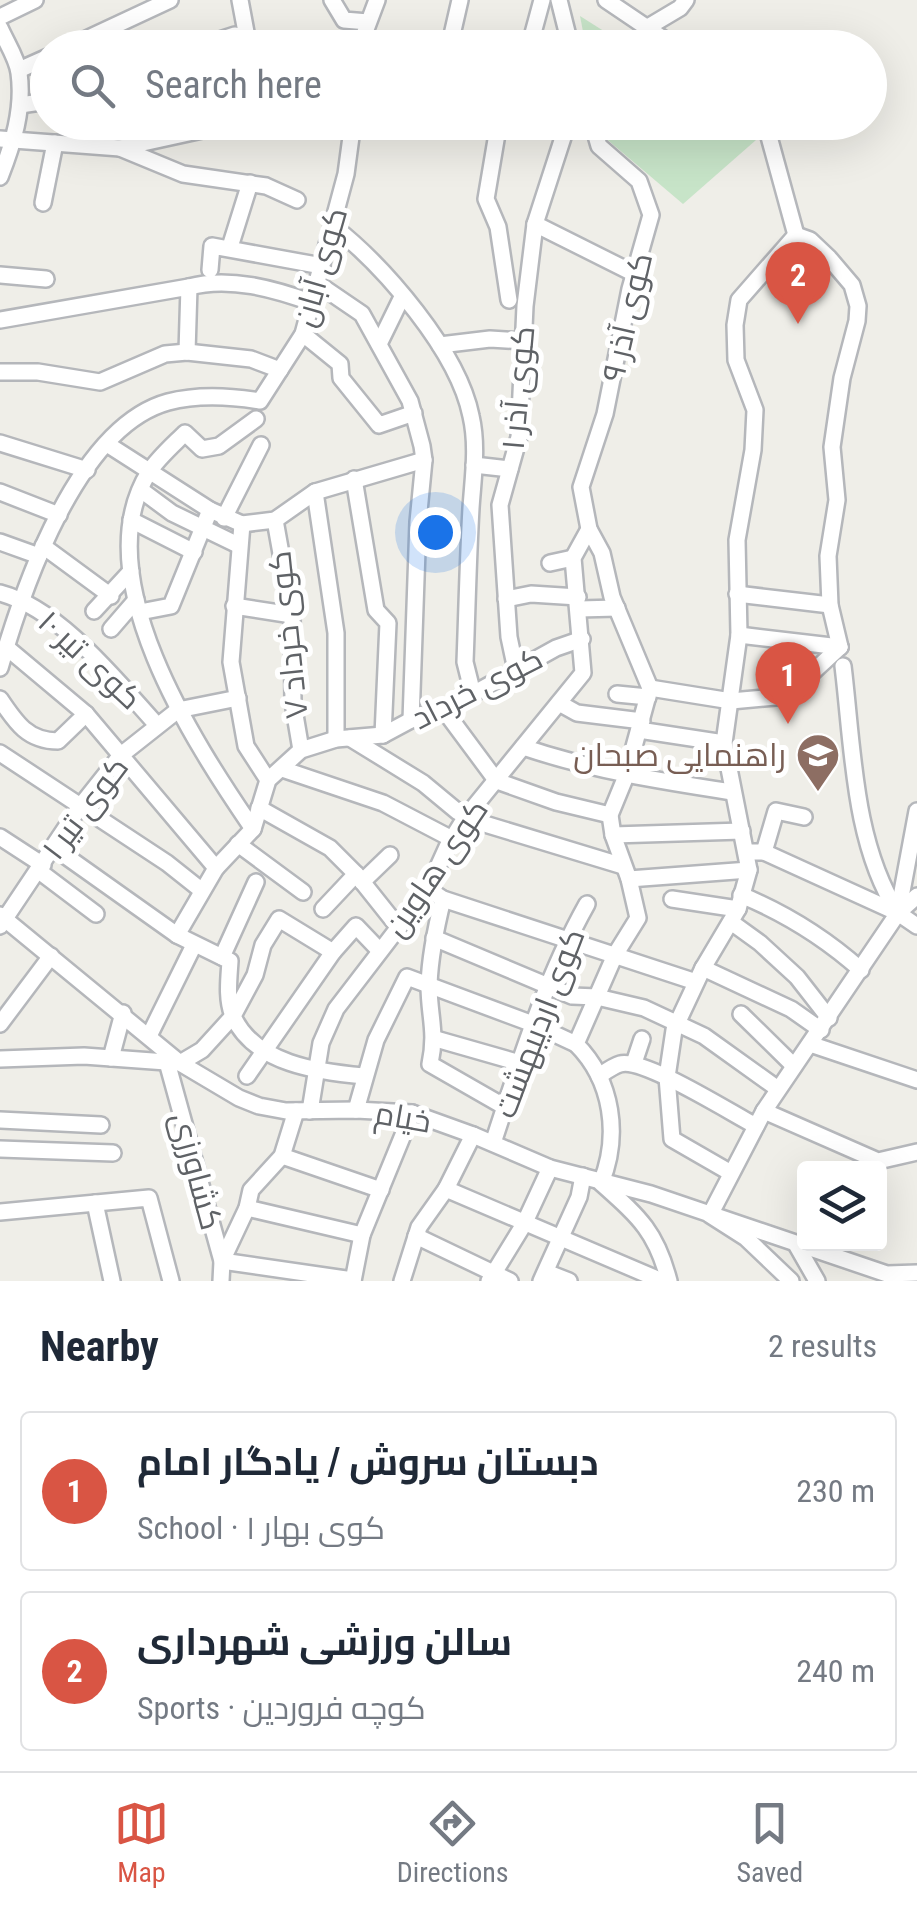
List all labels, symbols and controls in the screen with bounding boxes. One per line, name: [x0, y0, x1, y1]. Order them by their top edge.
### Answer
search box: [30, 30, 887, 140]
icon: search: [65, 58, 120, 113]
text: Search here: [145, 63, 322, 107]
street label: کوی آبان: [285, 203, 355, 331]
pin: 2: [766, 242, 830, 324]
street label: کوی آذر ۹: [594, 249, 660, 385]
street label: کوی آذر ۱: [494, 324, 542, 452]
your location: [410, 507, 461, 558]
street label: کوی خرداد ۷: [260, 549, 316, 721]
street label: کوی تیر ۱۰: [30, 603, 150, 717]
street label: کوی خرداد: [405, 639, 549, 737]
pin: 1: [756, 642, 820, 724]
school or university icon: راهنمایی صبحان: [795, 732, 841, 793]
place label: راهنمایی صبحان: [573, 736, 786, 774]
street label: کوی تیر ۱: [34, 749, 136, 867]
street label: کوی هاوین: [376, 792, 496, 944]
street label: کوی اردیبهشت: [485, 923, 593, 1123]
street label: خیام: [371, 1093, 434, 1144]
street label: کشاورزی: [163, 1108, 231, 1234]
map controls: [797, 1161, 887, 1251]
button: layers: [797, 1161, 887, 1251]
text: Nearby: [40, 1322, 159, 1371]
text: 2 results: [768, 1327, 877, 1365]
text: دبستان سروش / یادگار امام: [137, 1440, 599, 1484]
text: 1: [66, 1472, 83, 1510]
text: 230 m: [796, 1472, 875, 1510]
text: School · کوی بهار ۱: [137, 1509, 385, 1547]
text: سالن ورزشی شهرداری: [137, 1620, 512, 1664]
text: 2: [66, 1652, 83, 1690]
text: 240 m: [796, 1652, 875, 1690]
text: Sports · کوچه فروردین: [137, 1689, 426, 1727]
tab: Map: [114, 1796, 169, 1889]
tab: Directions: [397, 1796, 509, 1889]
tab: Saved: [736, 1796, 803, 1889]

